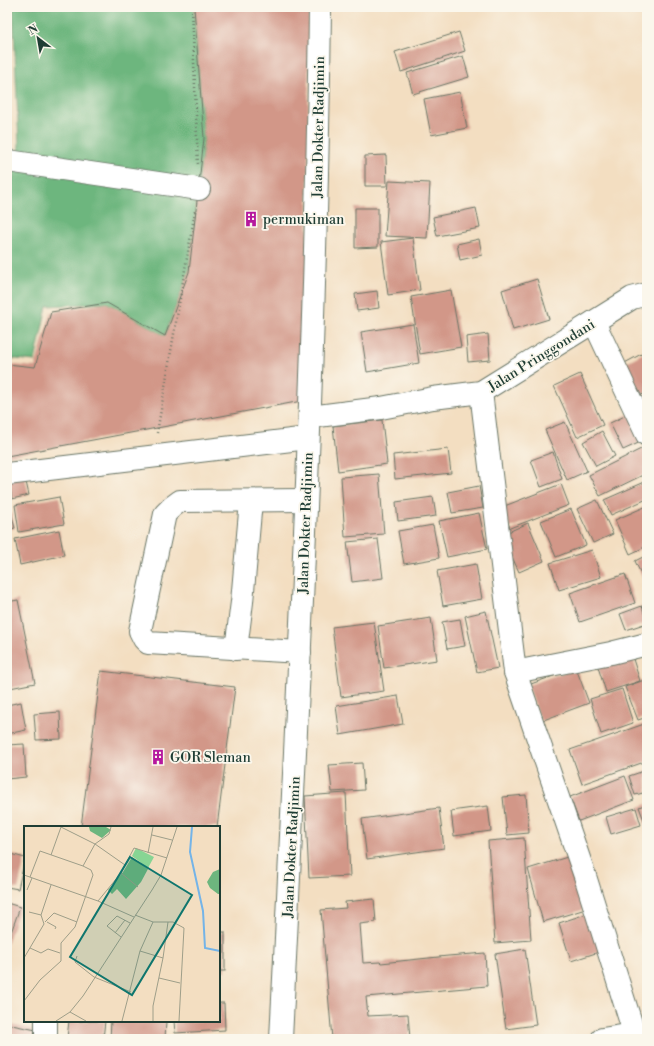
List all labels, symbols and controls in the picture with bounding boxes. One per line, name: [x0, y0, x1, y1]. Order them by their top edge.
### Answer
north arrow: [18, 18, 58, 58]
text: N: [26, 22, 41, 39]
street label: Jalan Dokter Radjimin: [309, 55, 329, 199]
building icon: permukiman: [242, 210, 260, 228]
place label: permukiman: [263, 211, 345, 229]
street label: Jalan Pringgondani: [484, 315, 599, 397]
street label: Jalan Dokter Radjimin: [294, 451, 317, 595]
building icon: GOR Sleman: [149, 748, 167, 766]
place label: GOR Sleman: [170, 749, 251, 767]
street label: Jalan Dokter Radjimin: [279, 775, 305, 919]
inset map: [24, 826, 220, 1022]

